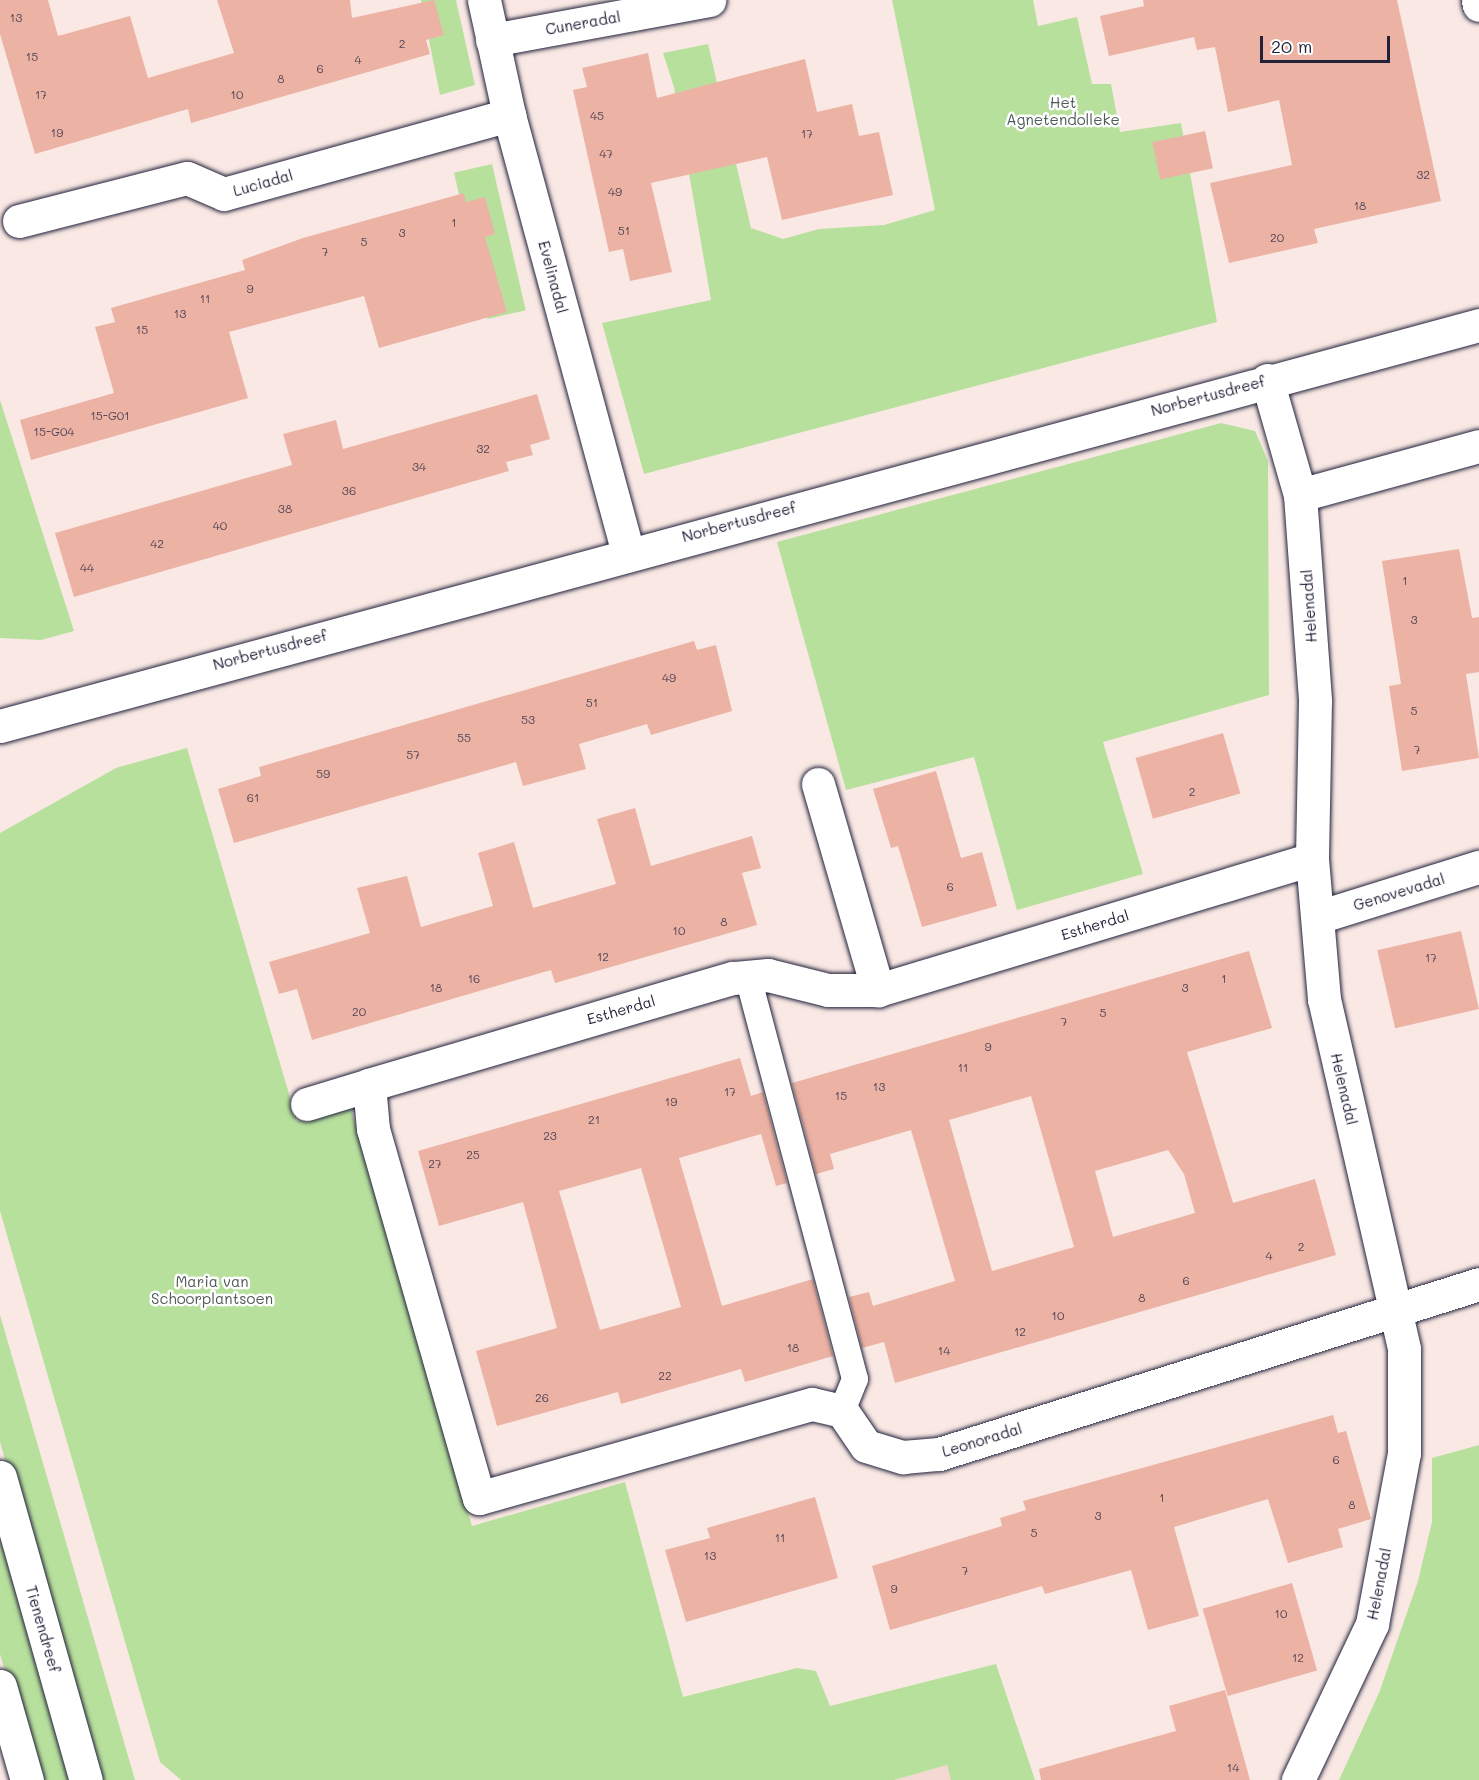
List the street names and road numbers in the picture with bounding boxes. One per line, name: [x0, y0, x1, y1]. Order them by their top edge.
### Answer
street label: Cuneradal: [544, 8, 622, 38]
street label: Luciadal: [231, 166, 295, 200]
street label: Evelinadal: [535, 239, 571, 315]
street label: Norbertusdreef: [1149, 372, 1267, 420]
street label: Norbertusdreef: [680, 498, 798, 546]
street label: Helenadal: [1297, 569, 1321, 643]
street label: Norbertusdreef: [211, 626, 329, 674]
street label: Genovevadal: [1351, 870, 1447, 914]
street label: Estherdal: [1059, 906, 1131, 944]
street label: Estherdal: [585, 992, 657, 1028]
street label: Helenadal: [1327, 1051, 1361, 1127]
street label: Leonoradal: [940, 1419, 1024, 1461]
street label: Helenadal: [1363, 1546, 1395, 1622]
street label: Tienendreef: [22, 1583, 64, 1675]

